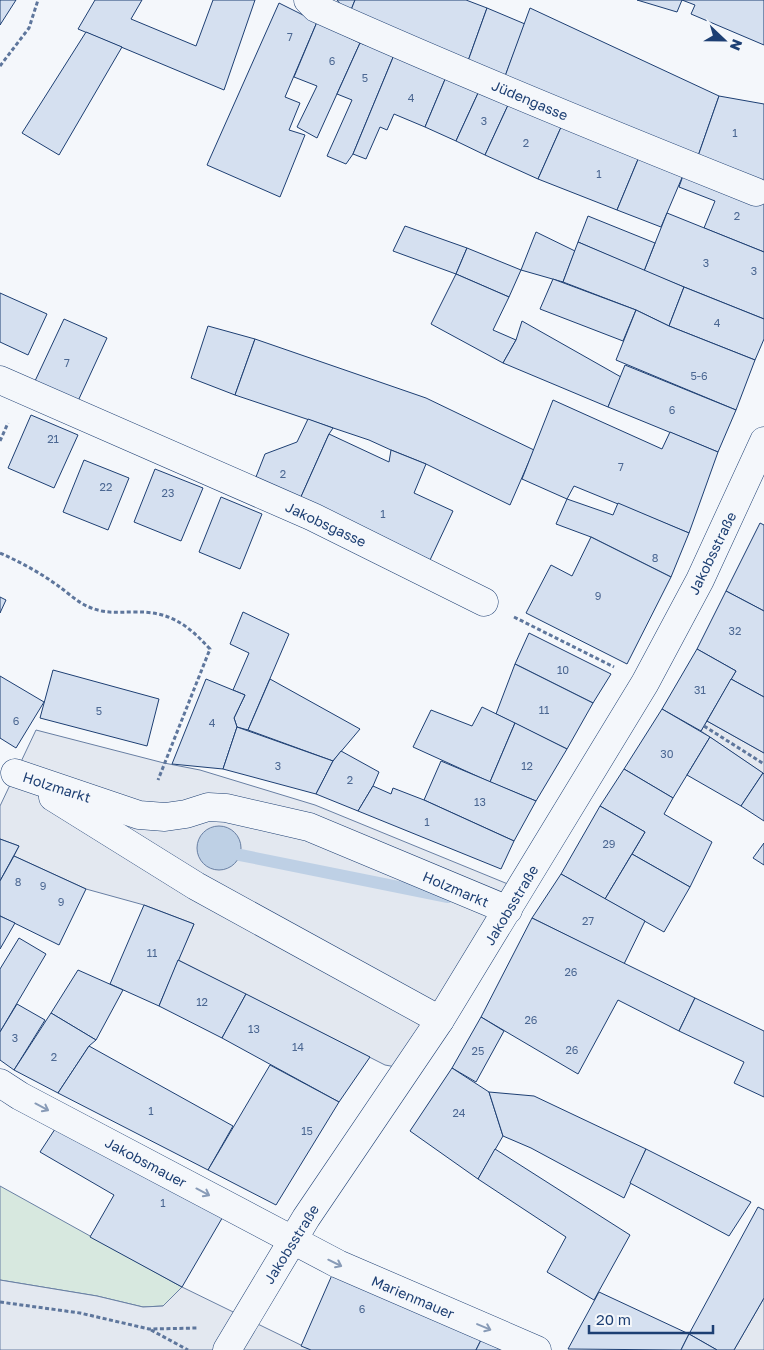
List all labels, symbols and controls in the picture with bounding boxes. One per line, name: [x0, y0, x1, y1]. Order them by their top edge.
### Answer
north arrow: [699, 15, 749, 65]
house number: 7: [287, 30, 293, 43]
text: N: [727, 37, 746, 53]
house number: 6: [329, 54, 336, 67]
house number: 5: [362, 71, 368, 84]
street label: Jüdengasse: [489, 76, 571, 124]
house number: 4: [408, 91, 415, 104]
house number: 3: [481, 114, 487, 127]
house number: 1: [732, 126, 738, 139]
house number: 2: [523, 136, 529, 149]
house number: 1: [596, 167, 602, 180]
house number: 2: [734, 209, 740, 222]
house number: 3: [703, 256, 709, 269]
house number: 3: [751, 264, 757, 277]
house number: 4: [714, 316, 721, 329]
house number: 7: [64, 356, 70, 369]
house number: 5-6: [690, 369, 708, 382]
house number: 6: [669, 403, 676, 416]
house number: 21: [47, 432, 59, 445]
house number: 7: [618, 460, 624, 473]
house number: 2: [280, 467, 286, 480]
house number: 22: [100, 480, 112, 493]
house number: 23: [162, 486, 174, 499]
street label: Jakobsgasse: [283, 498, 369, 550]
house number: 1: [380, 507, 386, 520]
street label: Jakobsstraße: [685, 509, 739, 597]
house number: 8: [652, 551, 659, 564]
house number: 9: [595, 589, 601, 602]
house number: 32: [729, 624, 741, 637]
house number: 10: [557, 663, 569, 676]
house number: 31: [694, 683, 706, 696]
house number: 11: [539, 703, 549, 716]
house number: 5: [96, 704, 102, 717]
house number: 6: [13, 714, 20, 727]
house number: 4: [209, 716, 216, 729]
house number: 30: [660, 747, 674, 760]
house number: 3: [275, 759, 281, 772]
house number: 12: [521, 759, 533, 772]
street label: Holzmarkt: [21, 768, 93, 806]
house number: 2: [347, 773, 353, 786]
house number: 13: [474, 795, 486, 808]
house number: 1: [424, 815, 430, 828]
house number: 29: [602, 837, 616, 850]
street label: Jakobsstraße: [480, 862, 542, 948]
street label: Holzmarkt: [420, 867, 492, 911]
house number: 8: [15, 875, 22, 888]
house number: 9: [40, 879, 46, 892]
house number: 9: [58, 895, 64, 908]
house number: 27: [582, 914, 594, 927]
house number: 11: [147, 946, 157, 959]
house number: 26: [564, 965, 578, 978]
house number: 12: [196, 995, 208, 1008]
house number: 26: [524, 1013, 538, 1026]
house number: 13: [248, 1022, 260, 1035]
house number: 3: [12, 1031, 18, 1044]
house number: 14: [292, 1040, 304, 1053]
house number: 26: [565, 1043, 579, 1056]
house number: 25: [472, 1044, 484, 1057]
house number: 2: [51, 1050, 57, 1063]
one-way arrow: [35, 1102, 50, 1112]
house number: 1: [148, 1104, 154, 1117]
house number: 24: [452, 1106, 466, 1119]
house number: 15: [301, 1124, 313, 1137]
street label: Jakobsmauer: [102, 1133, 190, 1191]
one-way arrow: [195, 1188, 210, 1197]
house number: 1: [160, 1196, 166, 1209]
street label: Jakobsstraße: [260, 1201, 322, 1287]
one-way arrow: [327, 1259, 342, 1268]
street label: Marienmauer: [369, 1272, 457, 1322]
house number: 6: [359, 1302, 366, 1315]
scale bar: [589, 1302, 713, 1334]
text: 20 m: [596, 1310, 631, 1328]
one-way arrow: [476, 1323, 491, 1333]

